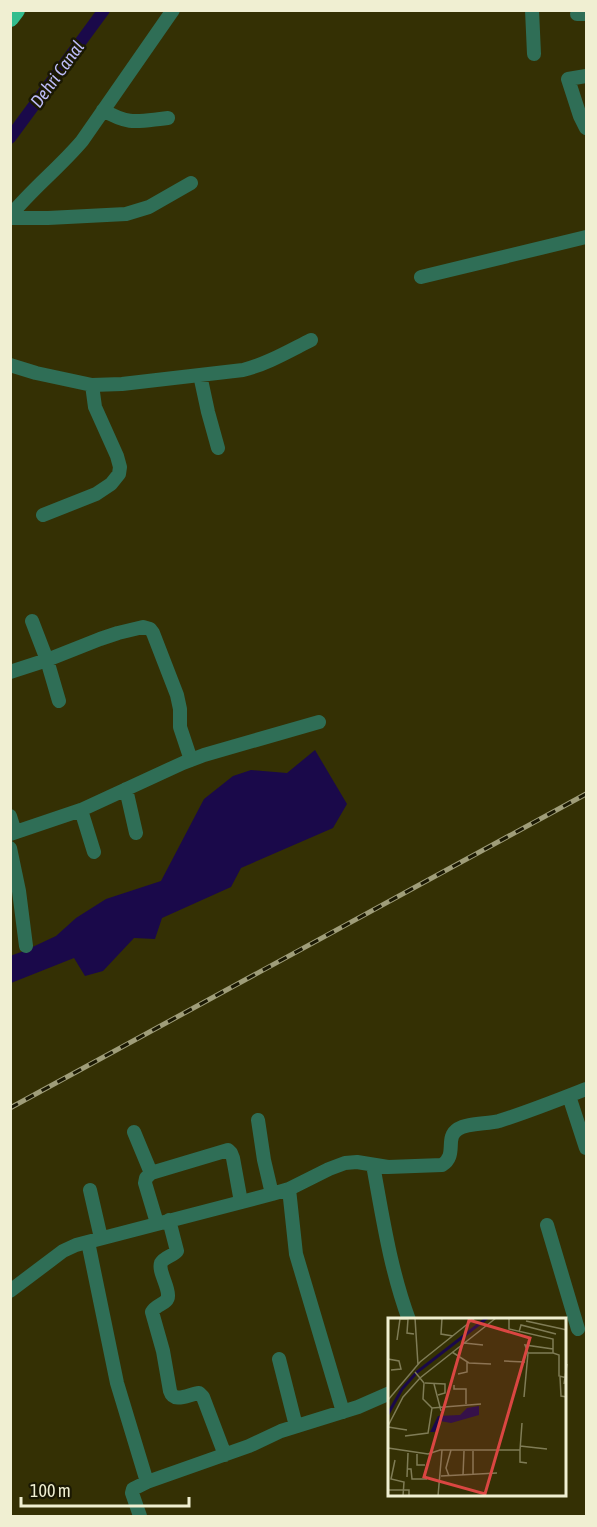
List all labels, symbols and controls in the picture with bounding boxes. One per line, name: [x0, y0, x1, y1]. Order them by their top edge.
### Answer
water label: Dehri Canal: [26, 37, 88, 111]
inset map: [388, 1318, 567, 1497]
scale bar: [21, 1470, 189, 1508]
text: 100 m: [30, 1480, 71, 1501]

